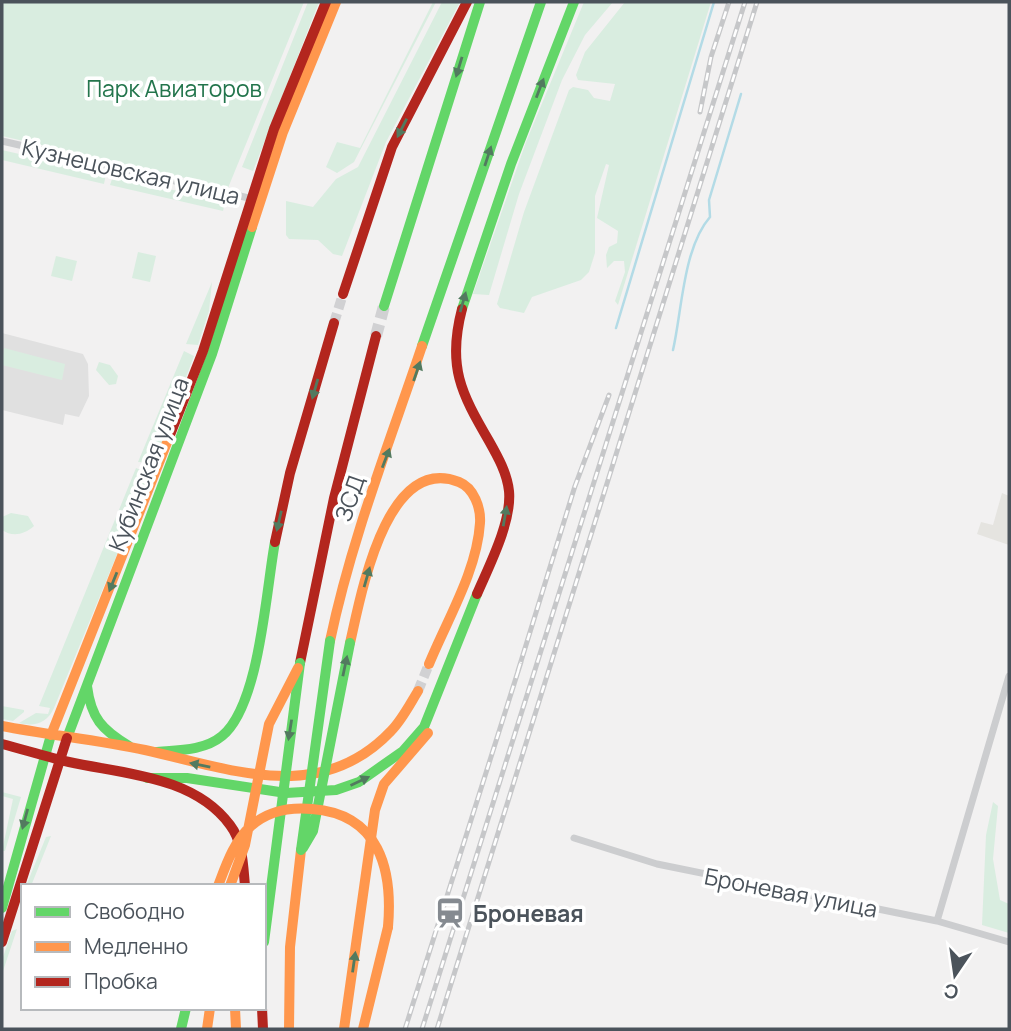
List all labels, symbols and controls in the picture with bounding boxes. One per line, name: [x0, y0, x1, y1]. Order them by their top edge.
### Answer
one-way arrow: [453, 56, 464, 77]
park label: Парк Авиаторов: [86, 72, 262, 104]
one-way arrow: [534, 78, 545, 99]
one-way arrow: [396, 118, 408, 138]
street label: Кузнецовская улица: [19, 130, 243, 212]
one-way arrow: [484, 145, 494, 166]
one-way arrow: [458, 291, 469, 313]
one-way arrow: [412, 361, 423, 382]
street label: Кубинская улица: [100, 372, 196, 556]
one-way arrow: [309, 378, 320, 400]
one-way arrow: [380, 448, 391, 469]
street label: ЗСД: [326, 471, 372, 525]
one-way arrow: [500, 505, 511, 527]
one-way arrow: [273, 510, 284, 532]
one-way arrow: [363, 567, 373, 588]
one-way arrow: [108, 571, 119, 592]
one-way arrow: [339, 655, 350, 677]
one-way arrow: [284, 719, 295, 741]
one-way arrow: [189, 759, 211, 770]
one-way arrow: [350, 775, 370, 786]
one-way arrow: [20, 809, 30, 830]
street label: Броневая улица: [702, 860, 880, 924]
legend: [21, 884, 266, 1010]
station icon: Броневая: [433, 896, 467, 930]
text: Свободно: [84, 897, 185, 925]
place label: Броневая: [473, 897, 584, 929]
text: Медленно: [84, 932, 188, 960]
north arrow: [920, 940, 990, 1010]
one-way arrow: [349, 951, 360, 973]
text: Пробка: [84, 967, 158, 995]
text: С: [941, 977, 961, 1006]

